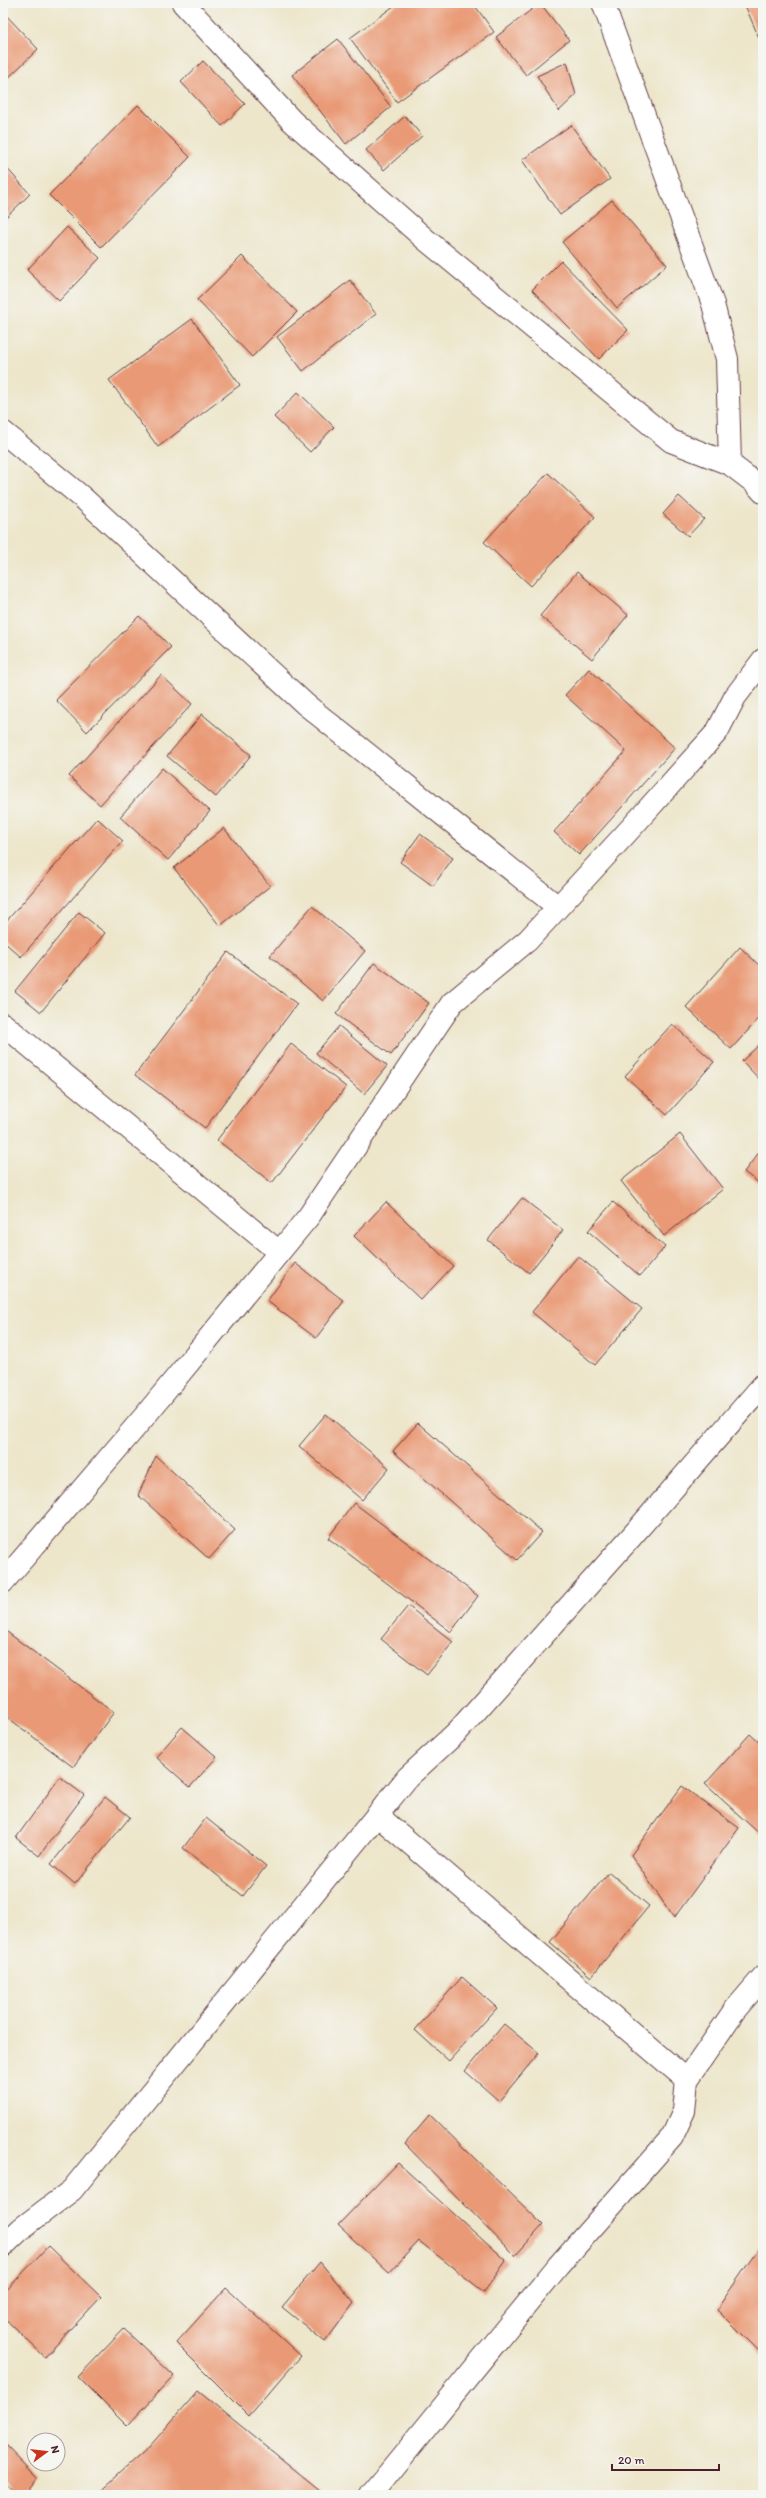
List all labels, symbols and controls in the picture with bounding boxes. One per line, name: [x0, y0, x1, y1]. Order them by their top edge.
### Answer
north arrow: [26, 2432, 66, 2472]
text: N: [48, 2444, 62, 2455]
scale bar: [612, 2446, 719, 2472]
text: 20 m: [618, 2453, 645, 2467]

